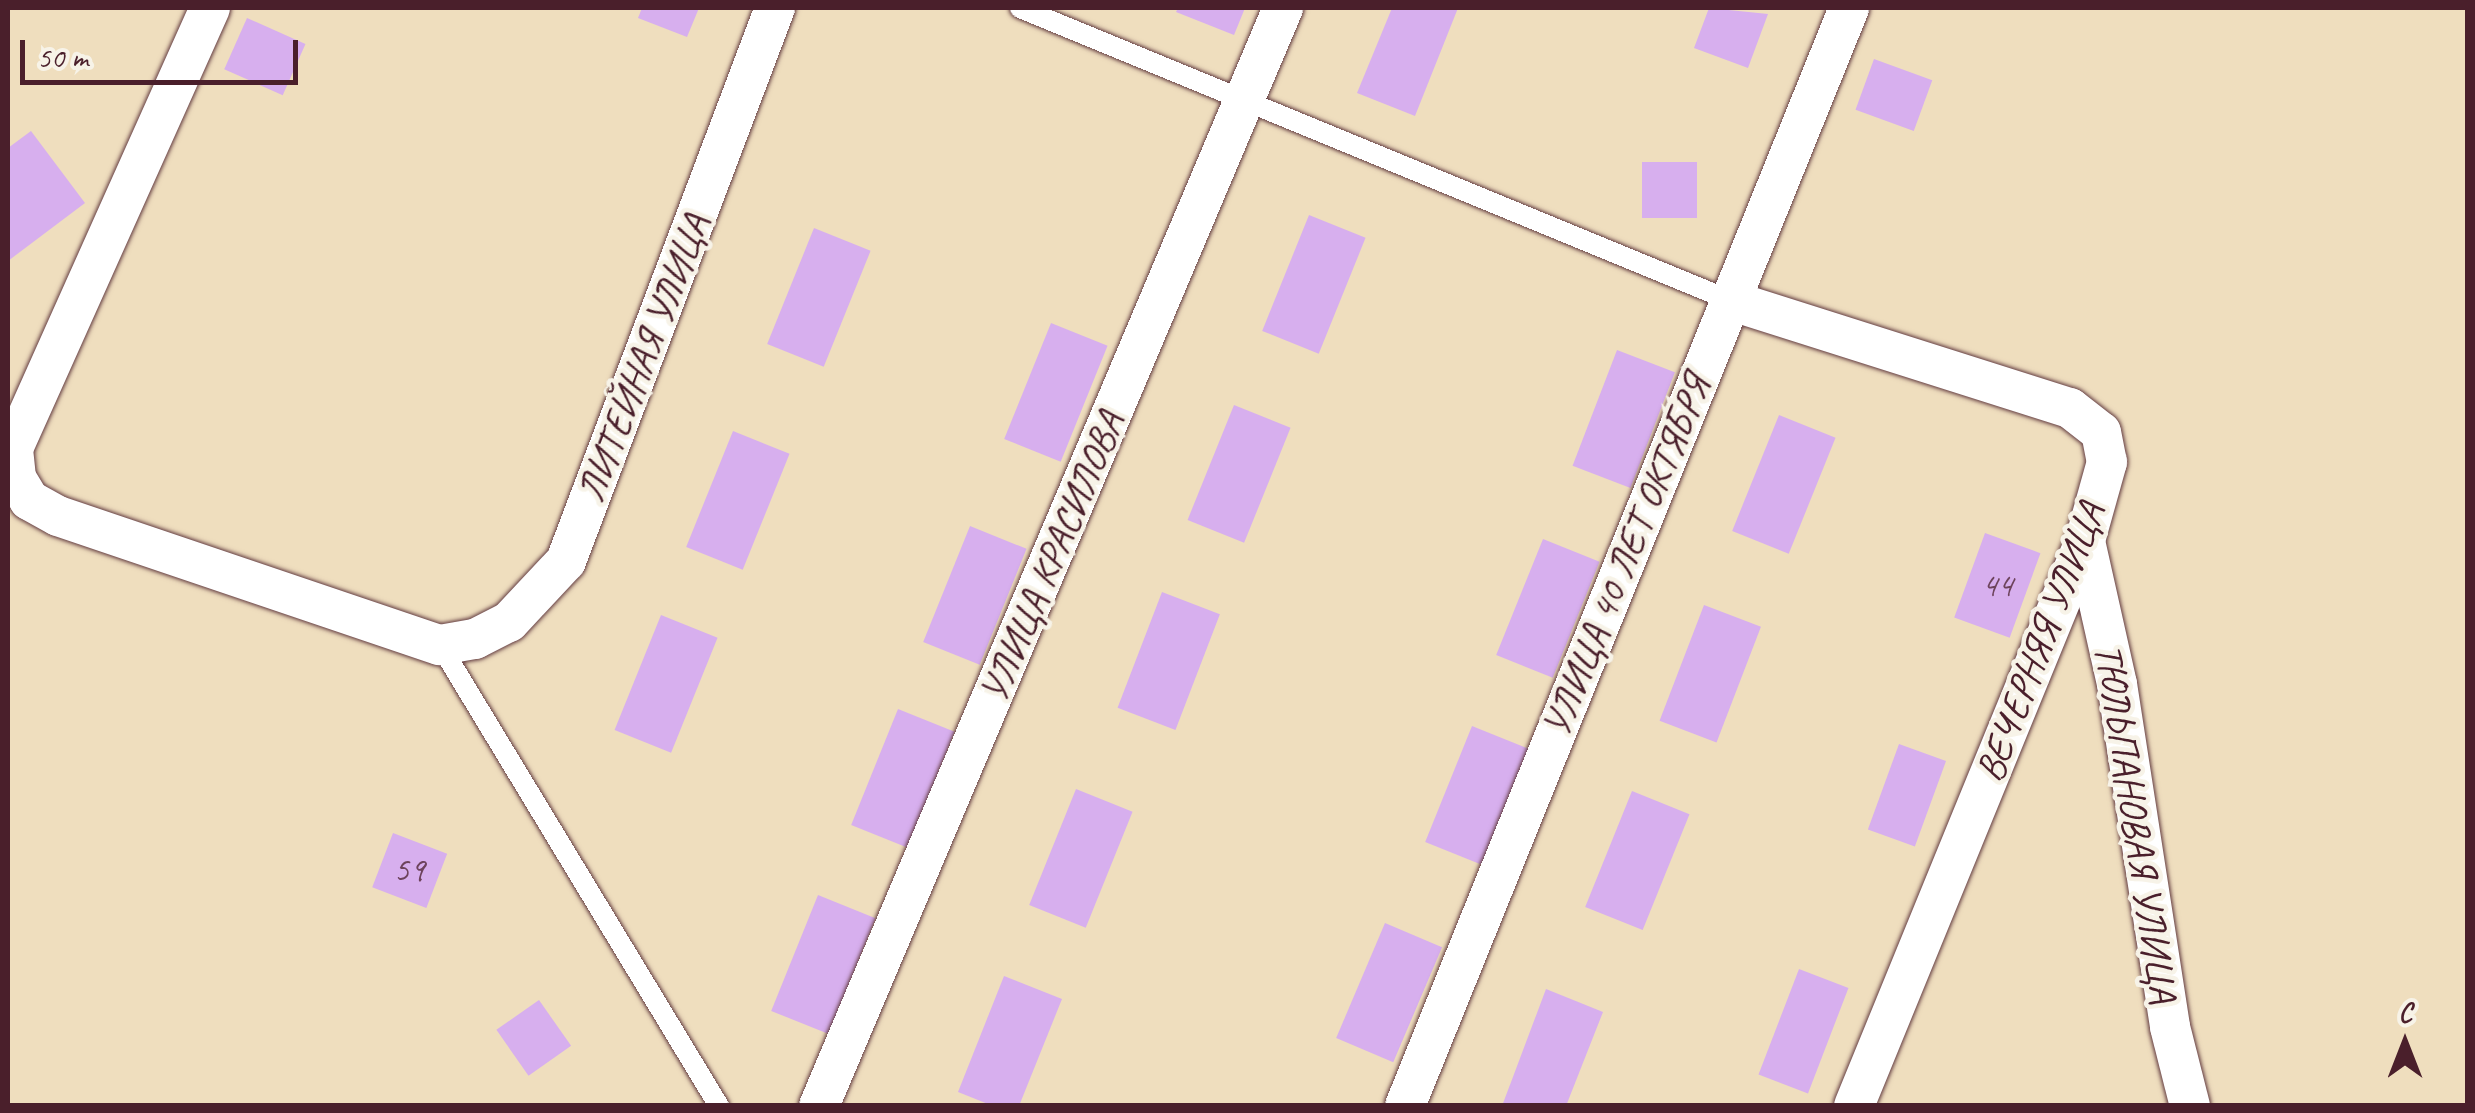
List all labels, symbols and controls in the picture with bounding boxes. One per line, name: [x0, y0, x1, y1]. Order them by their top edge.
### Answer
scale bar: [25, 20, 302, 82]
text: 50 m: [37, 38, 88, 76]
street label: ЛИТЕЙНАЯ УЛИЦА: [566, 208, 720, 508]
street label: УЛИЦА 40 ЛЕТ ОКТЯБРЯ: [1532, 369, 1720, 743]
street label: УЛИЦА КРАСИЛОВА: [969, 405, 1135, 709]
street label: ВЕЧЕРНЯЯ УЛИЦА: [1965, 496, 2115, 788]
house number: 44: [1981, 564, 2013, 606]
street label: ТЮЛЬПАНОВАЯ УЛИЦА: [2084, 641, 2188, 1005]
house number: 59: [393, 849, 425, 891]
north arrow: [2355, 993, 2455, 1093]
text: С: [2398, 995, 2412, 1030]

